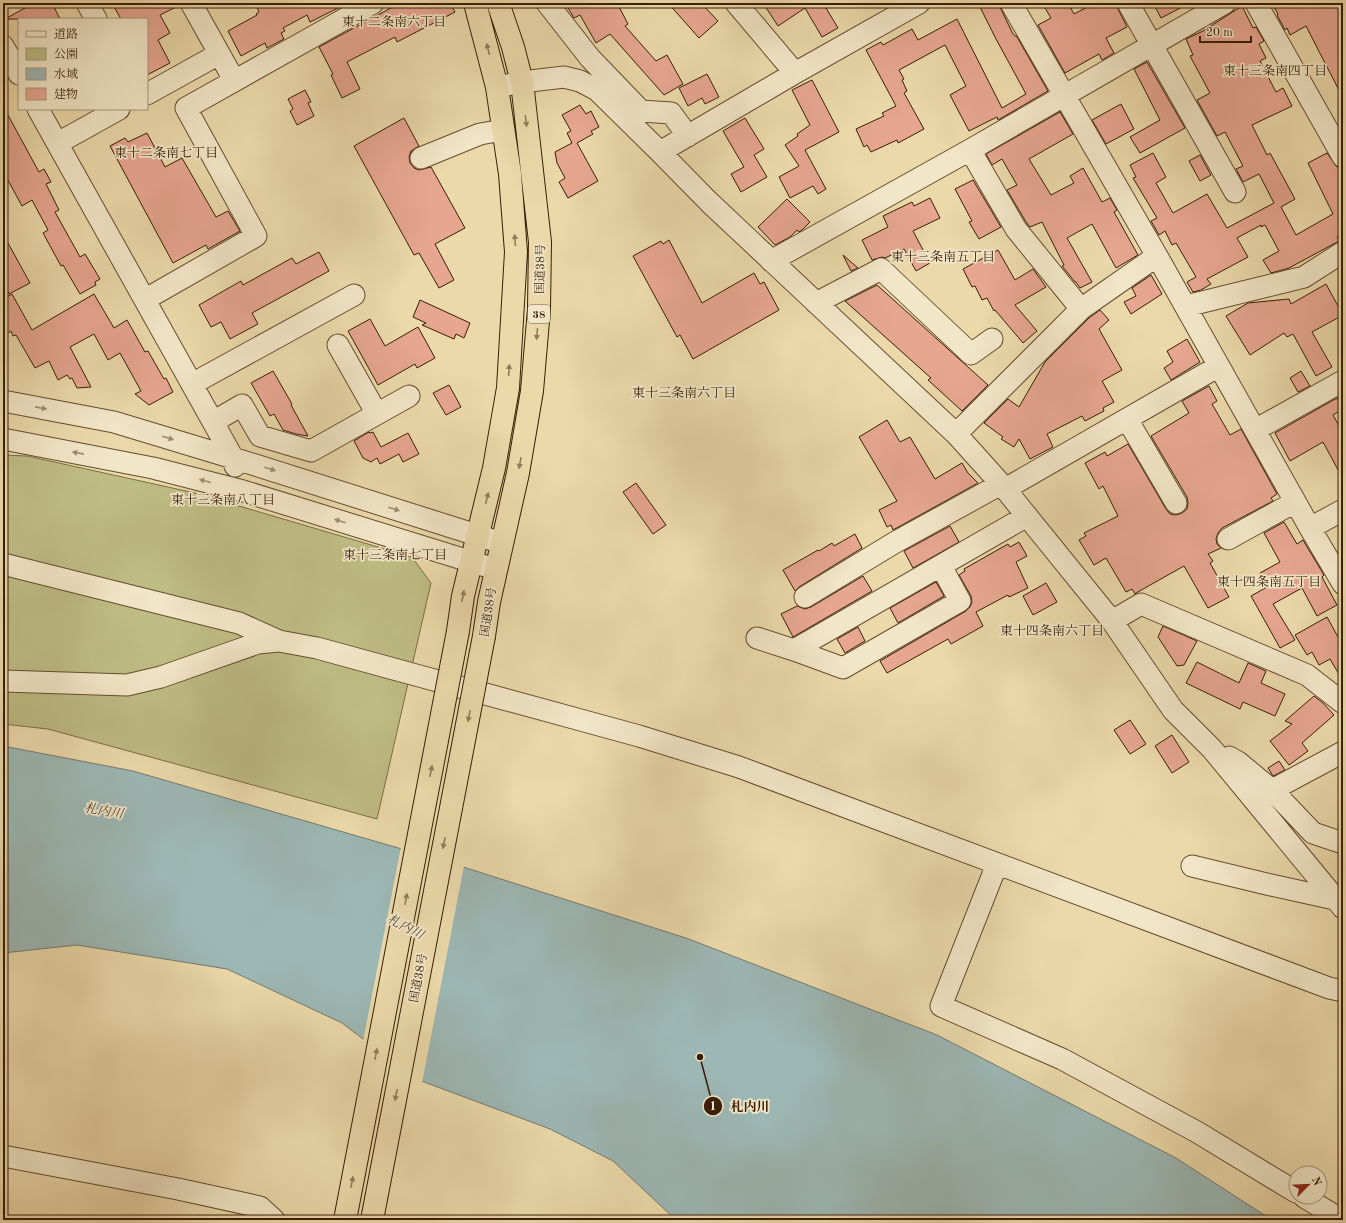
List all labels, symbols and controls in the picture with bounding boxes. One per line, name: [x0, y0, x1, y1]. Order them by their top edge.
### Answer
district label: 東十二条南六丁目: [342, 15, 446, 29]
legend: [18, 18, 148, 110]
scale bar: [1200, 18, 1251, 44]
text: 道路: [54, 27, 78, 41]
text: 20 m: [1206, 27, 1233, 39]
one-way arrow: [484, 43, 490, 55]
text: 公園: [54, 48, 78, 61]
district label: 東十三条南四丁目: [1223, 64, 1327, 78]
text: 水域: [54, 67, 78, 81]
text: 建物: [54, 87, 78, 101]
one-way arrow: [523, 115, 530, 127]
district label: 東十二条南七丁目: [114, 146, 218, 160]
one-way arrow: [511, 234, 518, 246]
street label: 国道38号: [533, 244, 547, 294]
district label: 東十三条南五丁目: [891, 250, 995, 264]
road number: 38: [528, 305, 550, 323]
one-way arrow: [534, 328, 540, 340]
one-way arrow: [506, 364, 513, 376]
district label: 東十三条南六丁目: [632, 386, 736, 400]
one-way arrow: [35, 406, 47, 412]
one-way arrow: [162, 435, 174, 441]
one-way arrow: [72, 450, 85, 456]
one-way arrow: [517, 456, 523, 469]
one-way arrow: [264, 467, 276, 473]
one-way arrow: [199, 478, 212, 484]
one-way arrow: [485, 491, 491, 504]
district label: 東十三条南八丁目: [171, 493, 275, 507]
one-way arrow: [388, 506, 400, 512]
one-way arrow: [334, 518, 346, 524]
district label: 東十三条南七丁目: [343, 548, 447, 562]
district label: 東十四条南五丁目: [1217, 575, 1321, 589]
street label: 国道38号: [477, 586, 499, 638]
one-way arrow: [460, 590, 466, 602]
district label: 東十四条南六丁目: [1000, 624, 1104, 638]
one-way arrow: [465, 710, 471, 722]
one-way arrow: [428, 765, 434, 777]
water label: 札内川: [83, 801, 126, 822]
one-way arrow: [441, 837, 447, 850]
one-way arrow: [404, 893, 410, 905]
water label: 札内川: [385, 912, 428, 943]
street label: 国道38号: [406, 952, 430, 1004]
one-way arrow: [374, 1048, 380, 1060]
one-way arrow: [393, 1089, 399, 1101]
callout: 札内川: [703, 1094, 778, 1119]
text: 札内川: [730, 1099, 770, 1114]
text: 1: [710, 1101, 716, 1113]
north arrow: [1288, 1165, 1328, 1205]
text: N: [1309, 1175, 1323, 1188]
one-way arrow: [349, 1176, 355, 1188]

